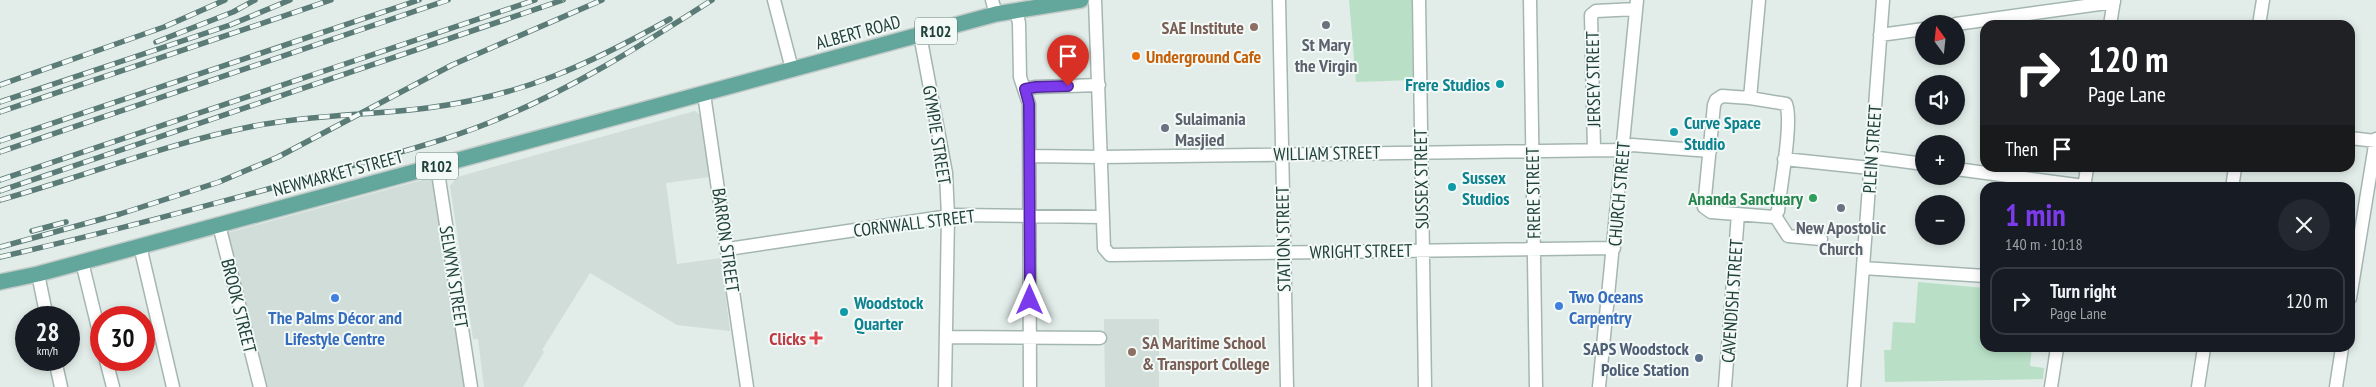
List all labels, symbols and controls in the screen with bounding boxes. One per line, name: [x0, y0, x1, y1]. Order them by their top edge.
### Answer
street label: ALBERT ROAD: [813, 10, 903, 54]
north arrow: [1915, 15, 1965, 65]
map controls: [1915, 15, 1965, 245]
place label: SAE Institute: [1161, 16, 1244, 39]
road number: R102: [915, 18, 957, 44]
marker: St Mary the Virgin: [1320, 19, 1332, 31]
marker: SAE Institute: [1248, 21, 1260, 33]
street label: JERSEY STREET: [1581, 31, 1605, 128]
place label: St Mary the Virgin: [1295, 33, 1357, 77]
pin: [1047, 35, 1089, 86]
text: 120 m: [2088, 36, 2169, 82]
icon: right: [2005, 40, 2070, 105]
icon: arrive: [1054, 42, 1082, 70]
place label: Underground Cafe: [1146, 45, 1262, 68]
marker: Underground Cafe: [1130, 50, 1142, 62]
place label: Frere Studios: [1405, 73, 1490, 96]
button: sound: [1915, 75, 1965, 125]
marker: Frere Studios: [1494, 78, 1506, 90]
text: Page Lane: [2088, 80, 2166, 108]
street label: GYMPIE STREET: [918, 84, 956, 186]
street label: PLEIN STREET: [1857, 104, 1887, 194]
place label: Sulaimania Masjied: [1175, 107, 1246, 151]
place label: Curve Space Studio: [1684, 111, 1761, 155]
marker: Sulaimania Masjied: [1159, 122, 1171, 134]
marker: Curve Space Studio: [1668, 126, 1680, 138]
street label: SUSSEX STREET: [1409, 129, 1433, 229]
button: +: [1915, 135, 1965, 185]
icon: arrive: [2048, 135, 2076, 163]
text: Then: [2005, 137, 2038, 161]
street label: WILLIAM STREET: [1273, 141, 1381, 165]
street label: CHURCH STREET: [1603, 141, 1635, 247]
street label: NEWMARKET STREET: [270, 145, 406, 201]
street label: FRERE STREET: [1521, 147, 1545, 239]
road number: R102: [416, 153, 458, 180]
place label: Sussex Studios: [1462, 166, 1510, 210]
marker: Sussex Studios: [1446, 181, 1458, 193]
street label: BARRON STREET: [707, 186, 745, 294]
street label: STATION STREET: [1271, 186, 1295, 292]
place label: Ananda Sanctuary: [1687, 187, 1804, 210]
marker: Ananda Sanctuary: [1807, 192, 1819, 204]
button: −: [1915, 195, 1965, 245]
text: 1 min: [2005, 195, 2066, 234]
button: close: [2278, 199, 2330, 251]
marker: New Apostolic Church: [1835, 202, 1847, 214]
street label: CORNWALL STREET: [852, 204, 976, 242]
place label: New Apostolic Church: [1796, 216, 1887, 260]
street label: SELWYN STREET: [435, 224, 473, 330]
text: 140 m · 10:18: [2005, 234, 2083, 254]
street label: CAVENDISH STREET: [1716, 238, 1748, 364]
street label: WRIGHT STREET: [1310, 239, 1412, 263]
street label: BROOK STREET: [216, 256, 262, 356]
position arrow: [1003, 273, 1055, 325]
text: Turn right: [2050, 279, 2116, 303]
place label: Two Oceans Carpentry: [1569, 285, 1643, 329]
icon: right: [2007, 287, 2035, 315]
text: 120 m: [2286, 289, 2328, 313]
place label: Woodstock Quarter: [853, 291, 924, 335]
marker: The Palms Décor and Lifestyle Centre: [329, 292, 341, 304]
marker: Two Oceans Carpentry: [1553, 300, 1565, 312]
text: Page Lane: [2050, 303, 2107, 323]
speed limit sign: 30: [90, 306, 155, 371]
place label: The Palms Décor and Lifestyle Centre: [268, 306, 402, 350]
marker: Woodstock Quarter: [838, 306, 850, 318]
text: 28: [36, 316, 59, 348]
place label: Clicks: [769, 327, 806, 350]
place label: SA Maritime School & Transport College: [1142, 331, 1270, 375]
marker: Clicks: [810, 332, 822, 344]
place label: SAPS Woodstock Police Station: [1583, 337, 1690, 381]
text: km/h: [37, 343, 58, 358]
marker: SA Maritime School & Transport College: [1126, 346, 1138, 358]
marker: SAPS Woodstock Police Station: [1693, 352, 1705, 364]

